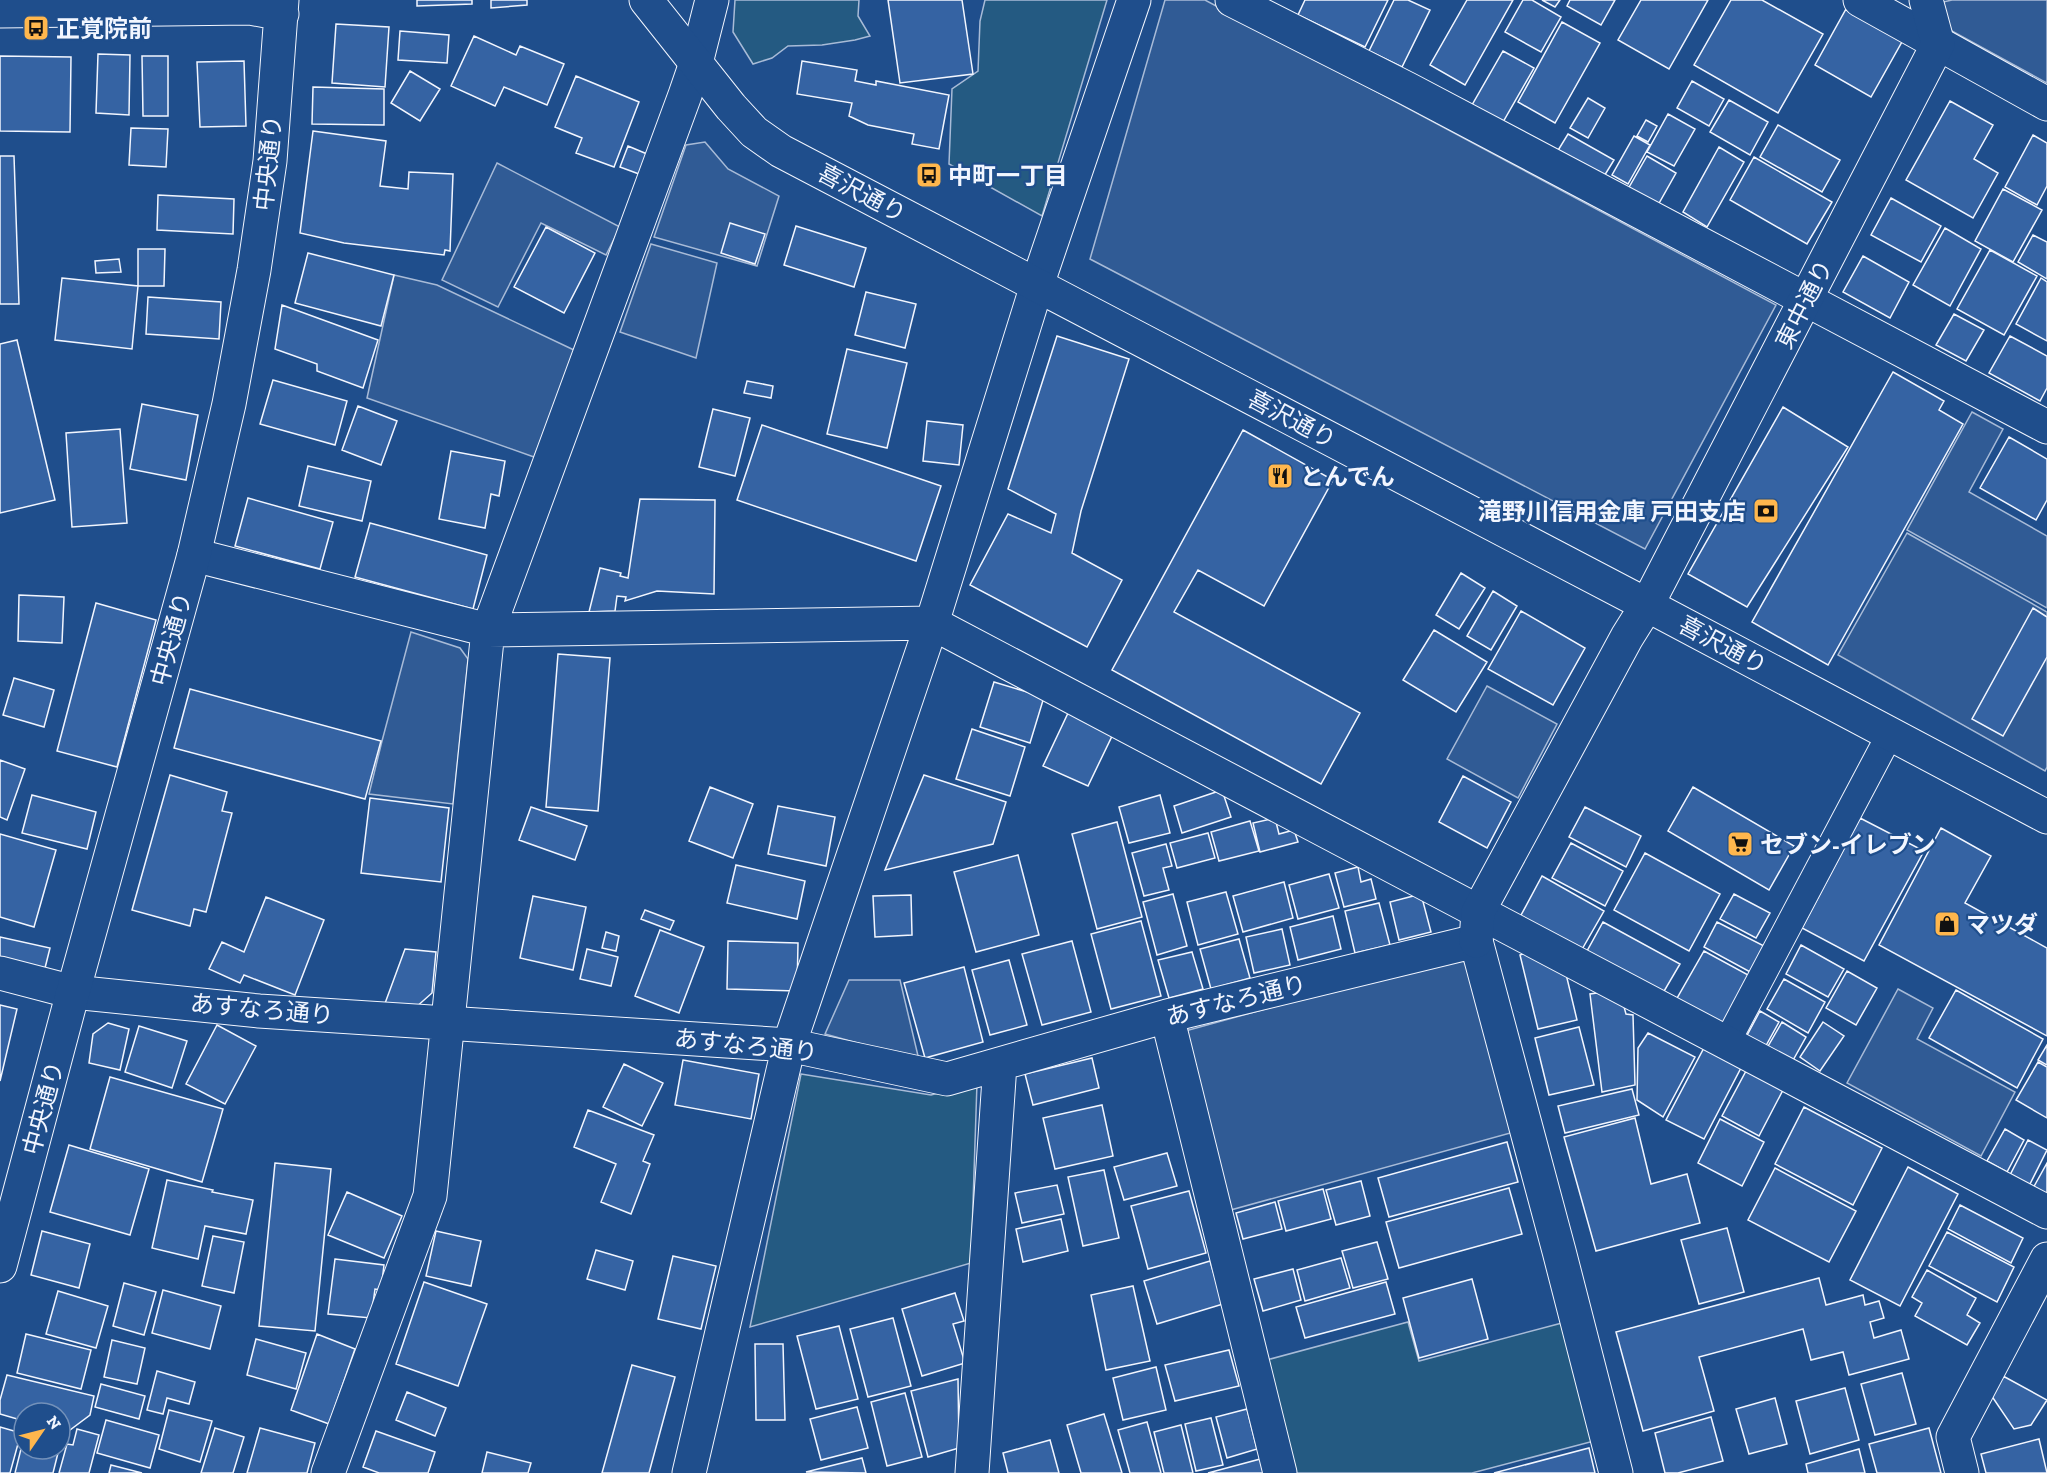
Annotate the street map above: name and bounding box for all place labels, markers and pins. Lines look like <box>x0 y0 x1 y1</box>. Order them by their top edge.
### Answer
bus stop icon: 正覚院前 <box>21 13 51 43</box>
place label: 正覚院前 <box>56 14 152 43</box>
bus stop icon: 中町一丁目 <box>914 160 944 190</box>
place label: 中町一丁目 <box>948 161 1068 190</box>
restaurant icon: とんでん <box>1265 461 1295 491</box>
place label: とんでん <box>1300 462 1395 491</box>
bank icon: 滝野川信用金庫 戸田支店 <box>1751 496 1781 526</box>
place label: 滝野川信用金庫 戸田支店 <box>1478 497 1746 526</box>
supermarket icon: セブン-イレブン <box>1725 829 1755 859</box>
place label: セブン-イレブン <box>1760 830 1936 859</box>
shop icon: マツダ <box>1932 909 1962 939</box>
place label: マツダ <box>1966 910 2038 939</box>

